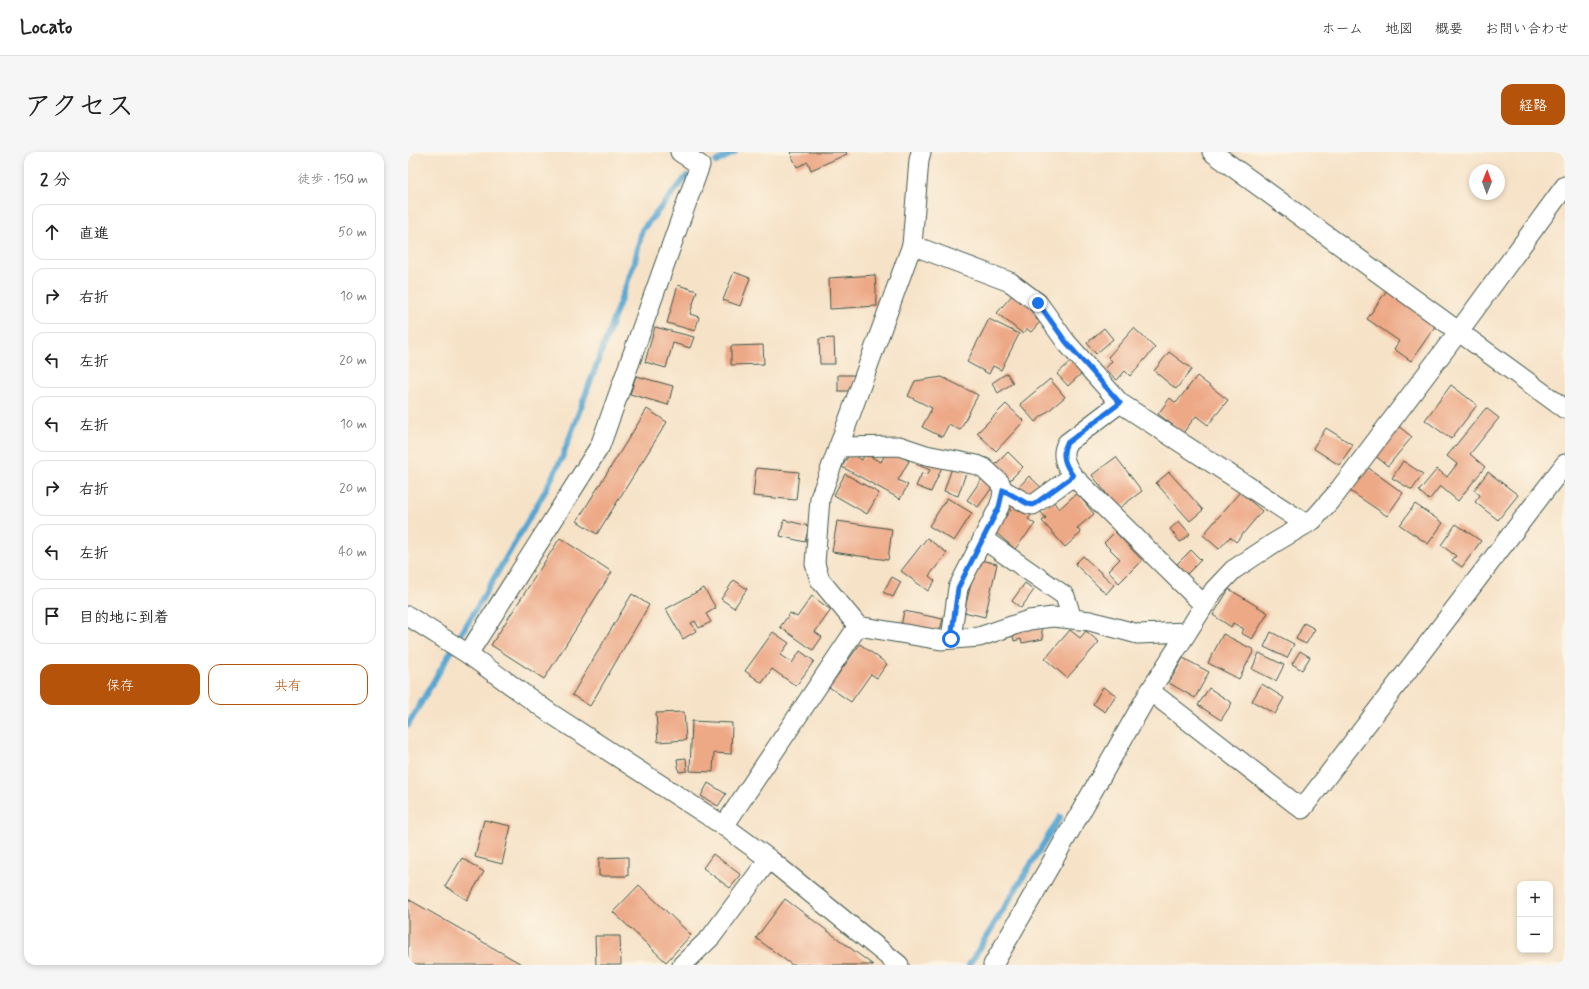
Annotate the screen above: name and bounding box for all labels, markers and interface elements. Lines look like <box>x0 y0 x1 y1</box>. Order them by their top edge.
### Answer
text: Locato <box>20 15 72 40</box>
text: ホーム <box>1322 20 1363 38</box>
text: 地図 <box>1385 20 1413 38</box>
text: 概要 <box>1435 20 1463 38</box>
text: お問い合わせ <box>1485 20 1569 38</box>
button: 経路 <box>1501 84 1565 125</box>
text: アクセス <box>24 89 134 126</box>
north arrow <box>1469 164 1505 200</box>
text: 2 分 <box>40 169 70 191</box>
text: 徒歩 · 150 m <box>298 171 368 188</box>
icon: ahead <box>41 221 63 243</box>
text: 直進 <box>79 224 109 244</box>
text: 50 m <box>338 224 367 241</box>
icon: right <box>41 285 63 307</box>
text: 右折 <box>79 288 109 308</box>
text: 10 m <box>340 288 367 305</box>
route end <box>1029 294 1047 312</box>
icon: left <box>41 349 63 371</box>
text: 左折 <box>79 352 109 372</box>
text: 20 m <box>339 352 367 369</box>
icon: left <box>41 413 63 435</box>
text: 左折 <box>79 416 109 436</box>
text: 10 m <box>340 416 367 433</box>
icon: right <box>41 477 63 499</box>
text: 右折 <box>79 480 109 500</box>
text: 20 m <box>339 480 367 497</box>
icon: left <box>41 541 63 563</box>
text: 左折 <box>79 544 109 564</box>
text: 40 m <box>338 544 367 561</box>
icon: arrive <box>41 605 63 627</box>
text: 目的地に到着 <box>79 608 169 628</box>
route start <box>942 630 960 648</box>
button: 保存 <box>40 664 200 705</box>
button: 共有 <box>208 664 368 705</box>
map controls <box>1517 881 1553 953</box>
button: + <box>1517 881 1553 917</box>
button: − <box>1517 917 1553 953</box>

